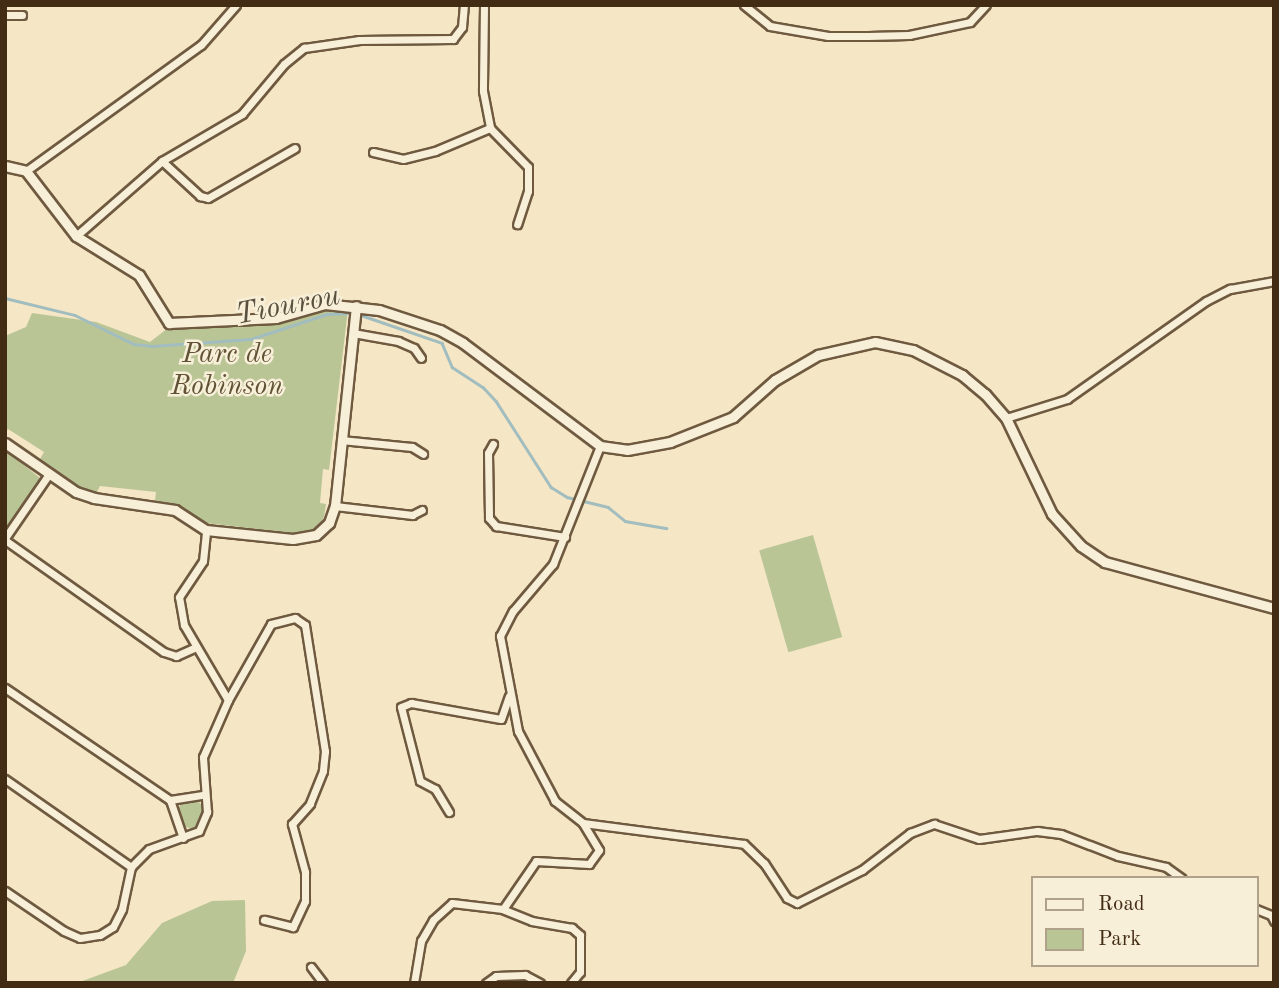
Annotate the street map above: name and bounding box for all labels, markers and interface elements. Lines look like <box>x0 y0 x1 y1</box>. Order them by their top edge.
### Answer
water label: Tiourou <box>233 278 343 334</box>
park label: Parc de Robinson <box>171 338 283 404</box>
legend <box>1030 876 1258 967</box>
text: Road <box>1098 894 1145 915</box>
text: Park <box>1098 929 1141 950</box>

